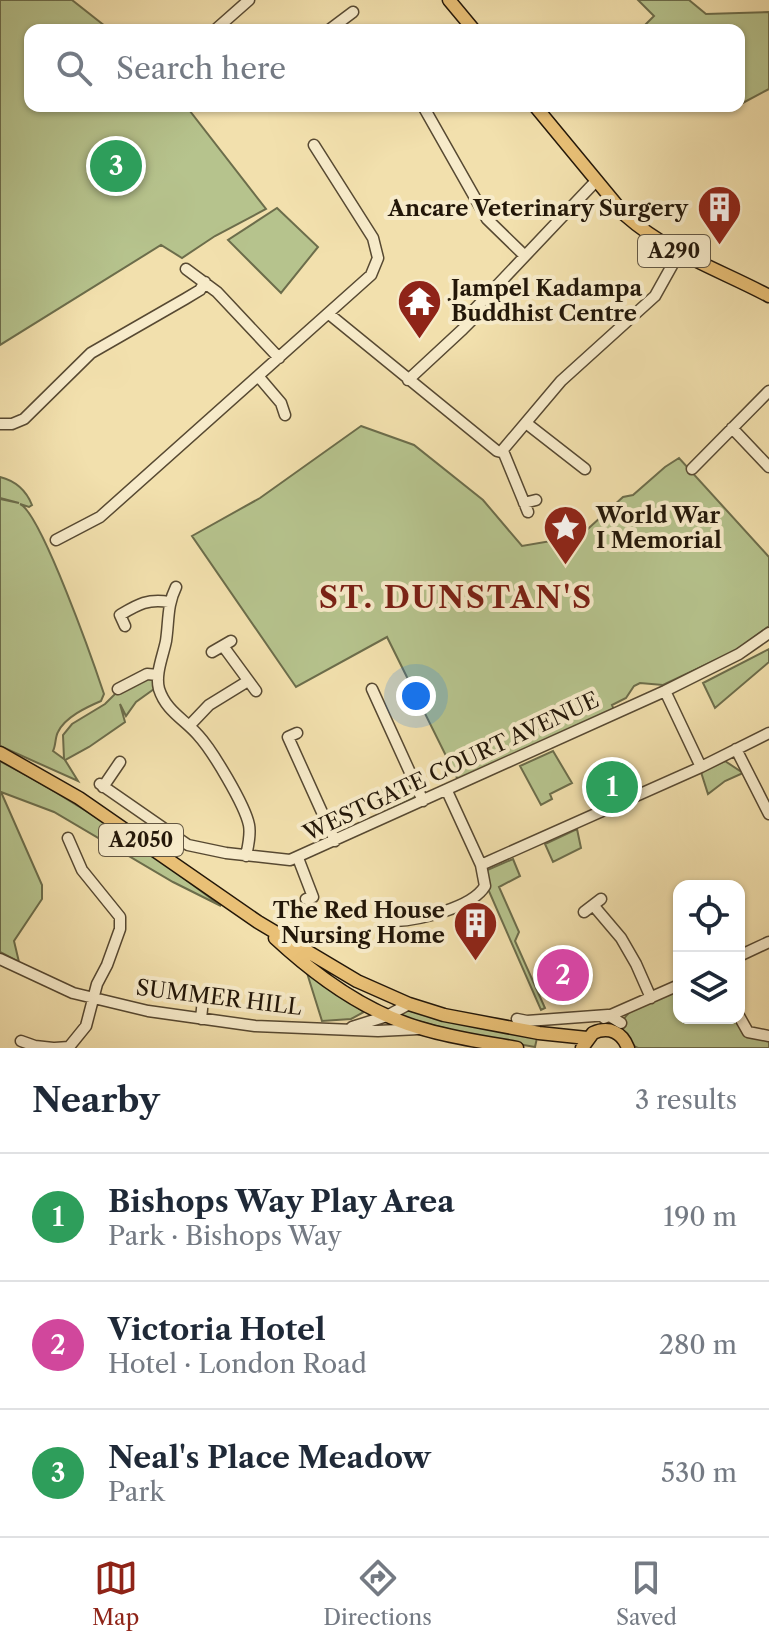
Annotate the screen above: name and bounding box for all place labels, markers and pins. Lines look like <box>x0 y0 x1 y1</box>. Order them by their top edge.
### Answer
pin: 3 <box>90 136 142 196</box>
building icon: Ancare Veterinary Surgery <box>695 184 743 247</box>
place label: Ancare Veterinary Surgery <box>387 195 688 222</box>
place label: Jampel Kadampa Buddhist Centre <box>447 275 643 327</box>
temple icon: Jampel Kadampa Buddhist Centre <box>396 277 444 340</box>
place label: World War I Memorial <box>595 502 722 554</box>
place icon: World War I Memorial <box>541 504 589 567</box>
pin: 1 <box>586 757 638 817</box>
place label: The Red House Nursing Home <box>273 897 445 949</box>
building icon: The Red House Nursing Home <box>452 899 500 962</box>
pin: 2 <box>537 945 589 1005</box>

